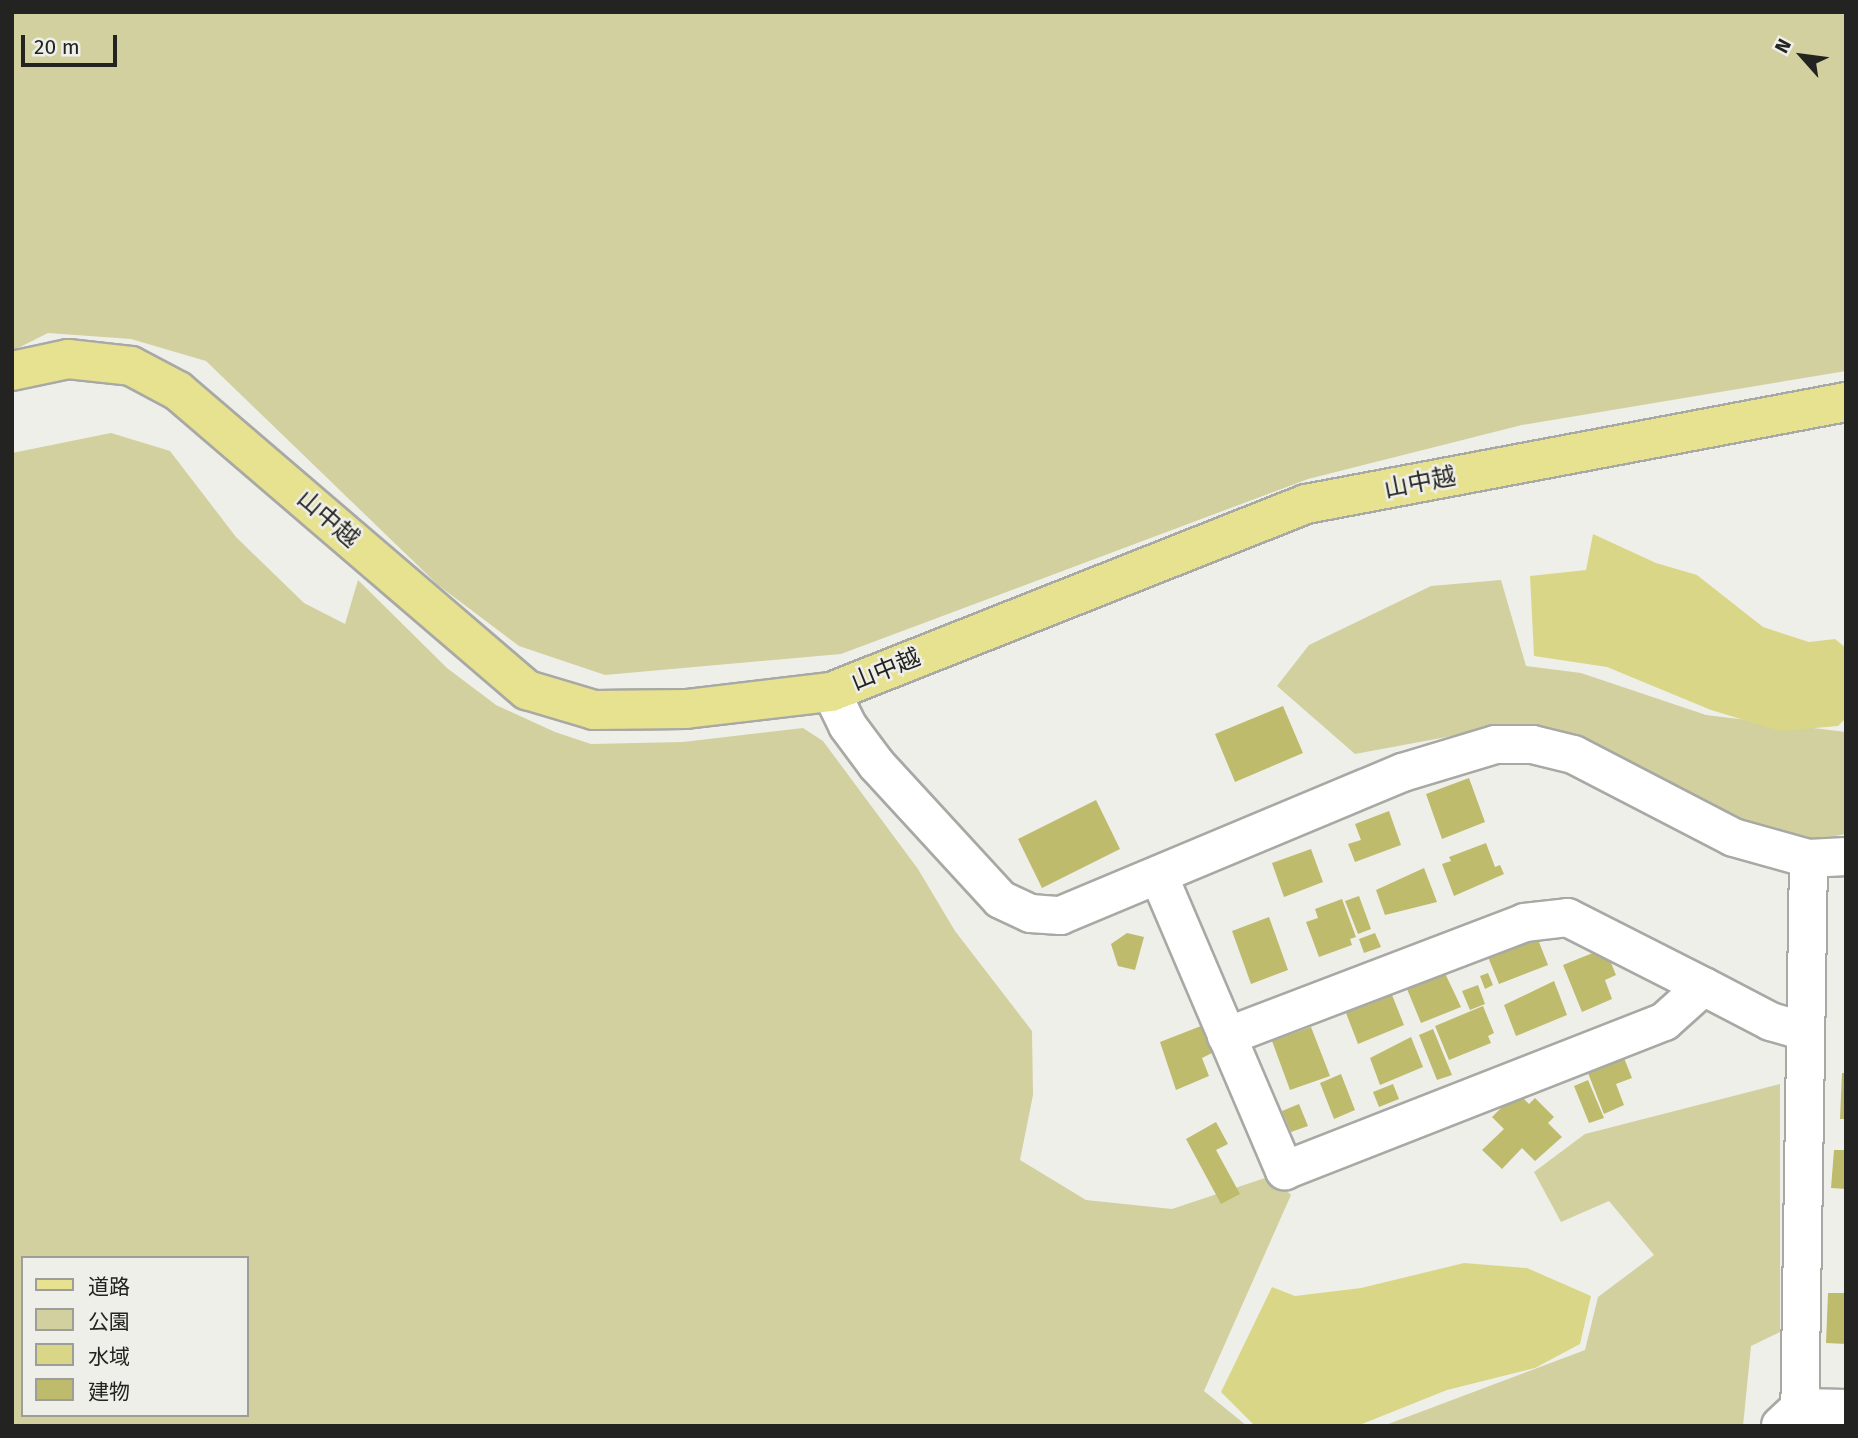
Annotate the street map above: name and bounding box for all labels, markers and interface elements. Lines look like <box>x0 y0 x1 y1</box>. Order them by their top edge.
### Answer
scale bar <box>24 21 121 65</box>
north arrow <box>1767 21 1837 91</box>
text: 20 m <box>34 34 80 60</box>
text: N <box>1770 35 1796 57</box>
street label: 山中越 <box>1382 462 1458 504</box>
street label: 山中越 <box>291 485 365 553</box>
street label: 山中越 <box>847 643 925 697</box>
legend <box>21 1256 248 1417</box>
text: 道路 <box>88 1274 130 1300</box>
text: 公園 <box>88 1309 130 1335</box>
text: 水域 <box>88 1344 130 1370</box>
text: 建物 <box>88 1379 130 1405</box>

